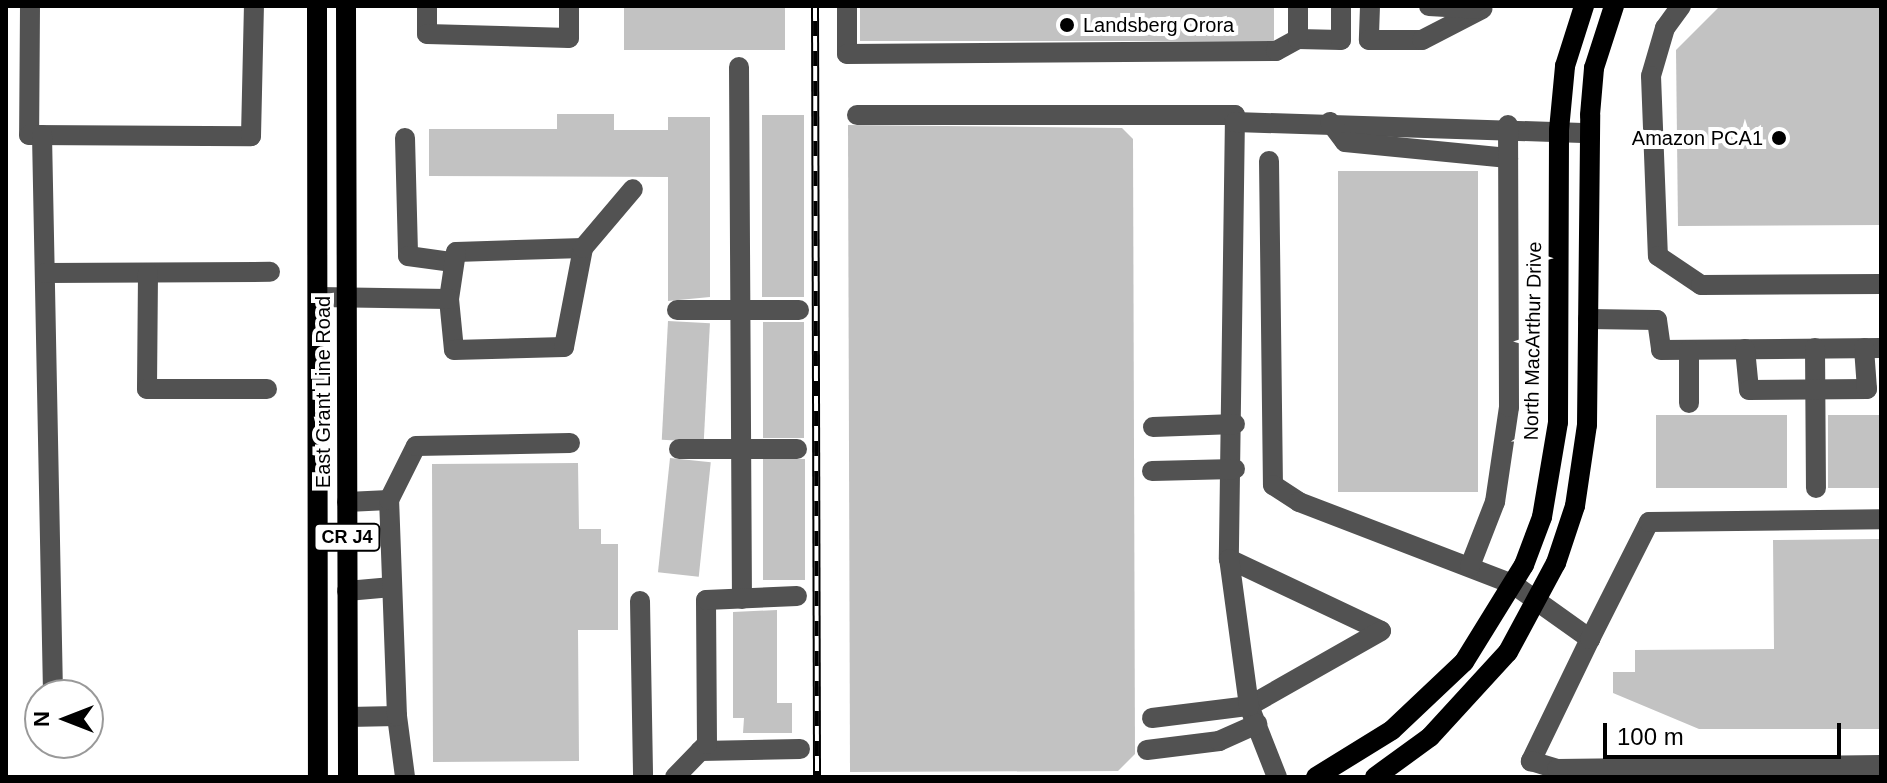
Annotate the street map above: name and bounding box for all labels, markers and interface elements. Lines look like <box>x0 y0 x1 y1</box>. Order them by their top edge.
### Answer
place label: Landsberg Orora <box>1083 13 1234 37</box>
marker: Landsberg Orora <box>1058 16 1076 34</box>
place label: Amazon PCA1 <box>1632 126 1763 150</box>
marker: Amazon PCA1 <box>1770 129 1788 147</box>
street label: North MacArthur Drive <box>1519 241 1547 441</box>
street label: East Grant Line Road <box>311 296 335 488</box>
road number: CR J4 <box>313 523 381 551</box>
north arrow <box>24 679 104 759</box>
scale bar <box>1607 707 1845 757</box>
text: N <box>29 711 54 727</box>
text: 100 m <box>1617 723 1684 750</box>

